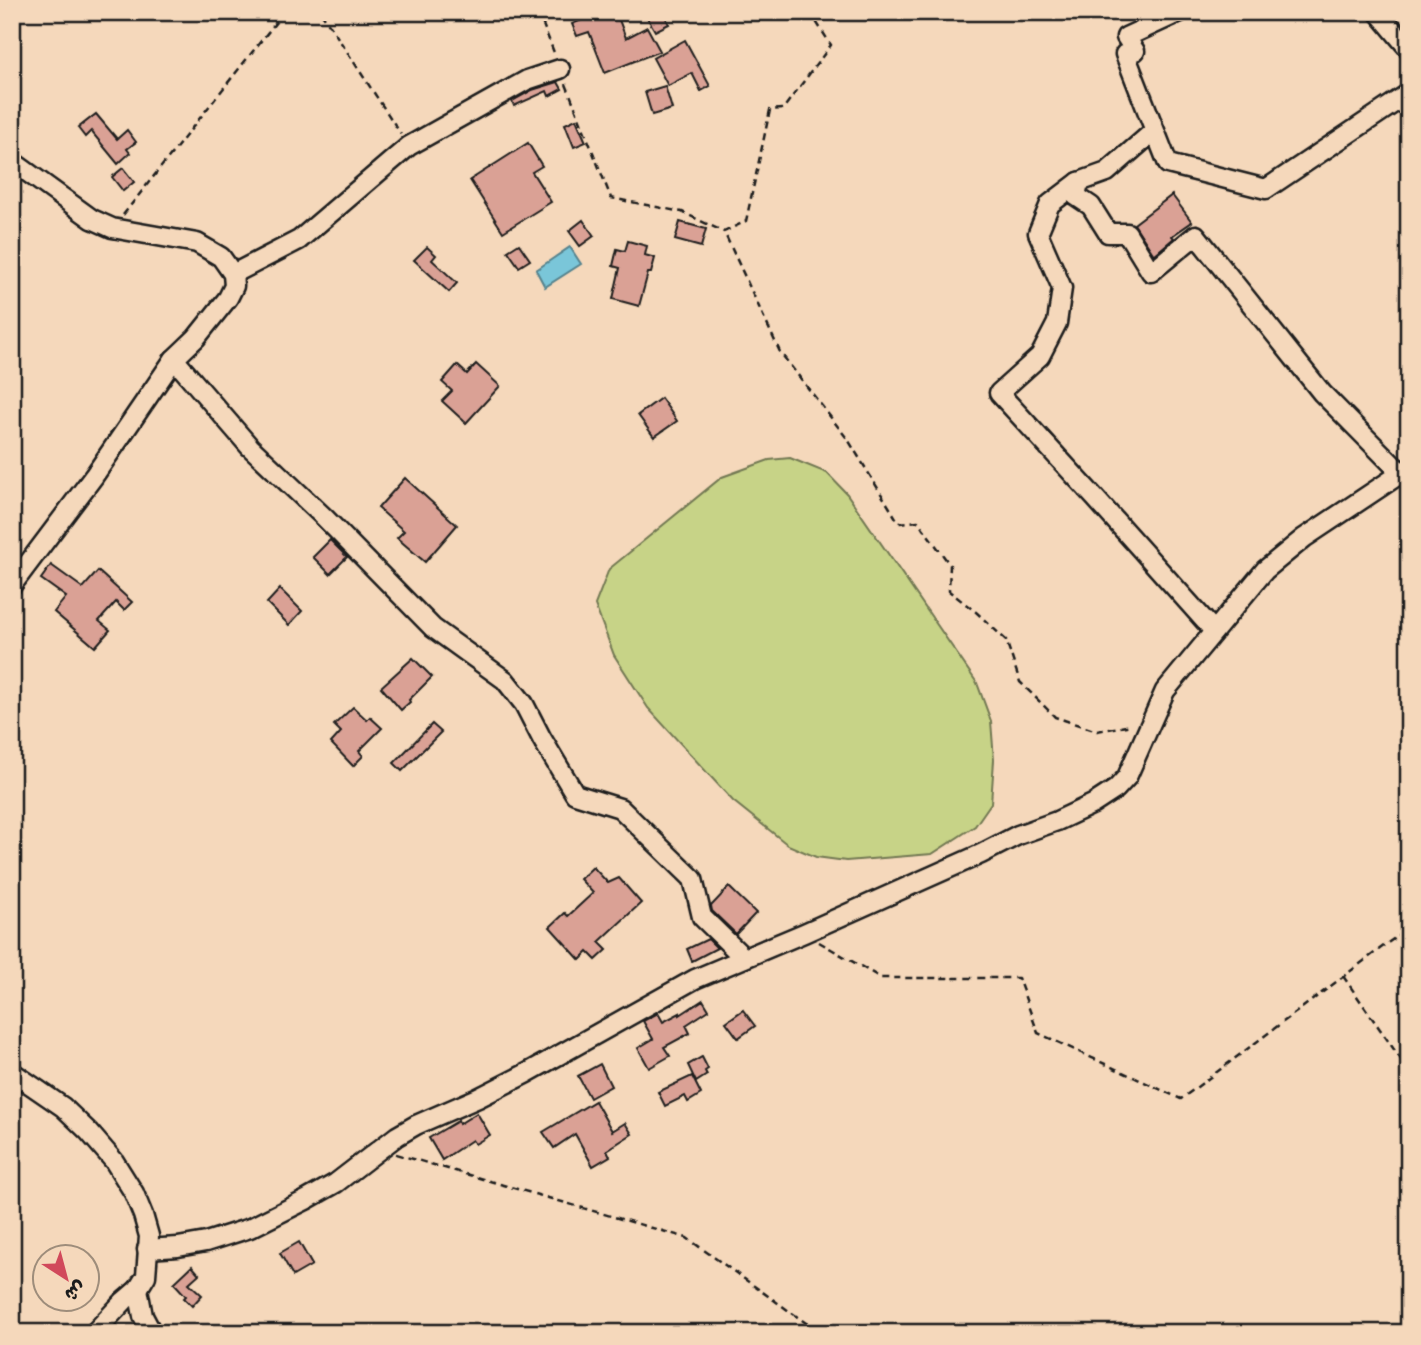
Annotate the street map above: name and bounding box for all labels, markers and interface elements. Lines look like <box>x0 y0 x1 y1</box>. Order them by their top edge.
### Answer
north arrow <box>32 1244 102 1314</box>
text: ش <box>60 1276 90 1306</box>

